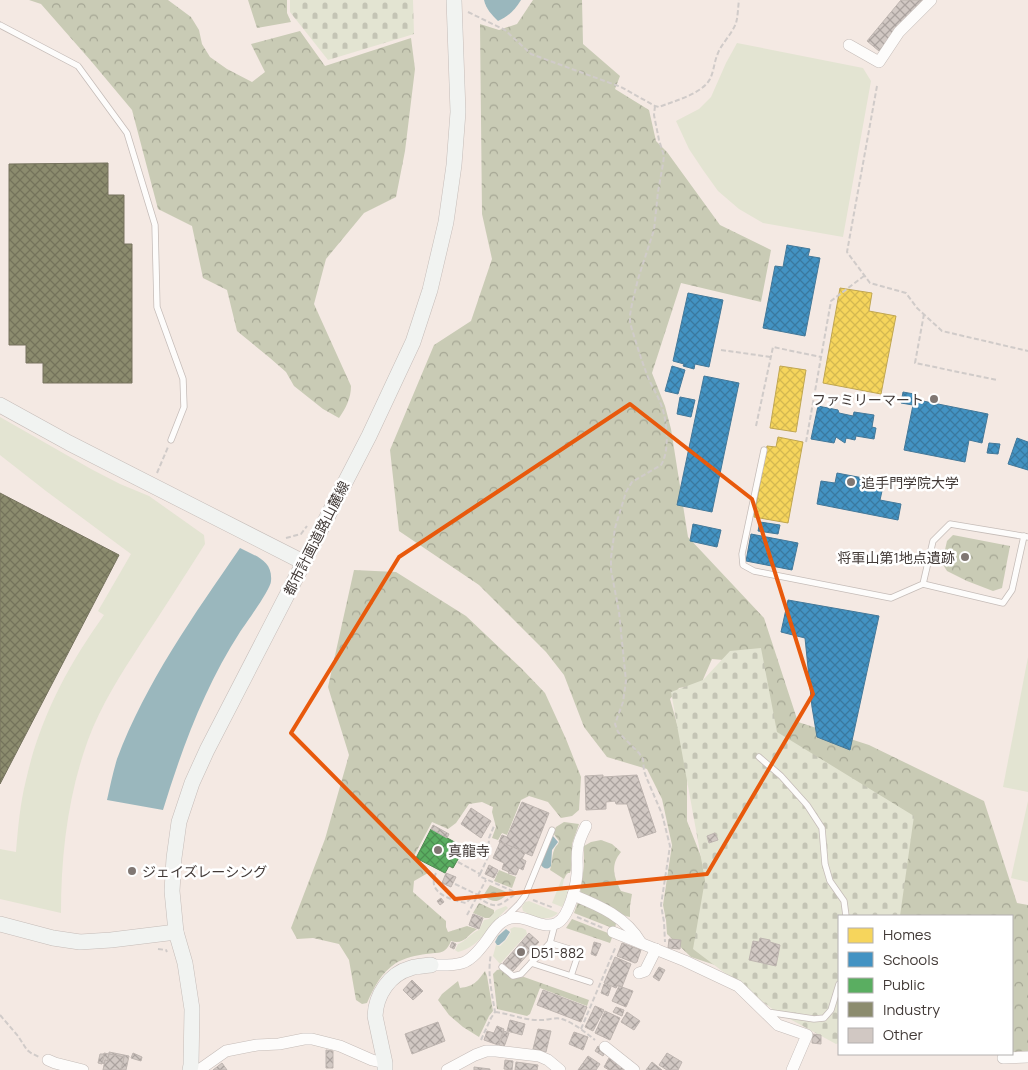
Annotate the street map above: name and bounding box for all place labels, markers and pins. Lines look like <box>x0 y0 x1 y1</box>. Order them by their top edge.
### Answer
place label: ファミリーマート <box>812 390 924 409</box>
marker: ファミリーマート <box>928 393 940 405</box>
place label: 追手門学院大学 <box>861 473 959 492</box>
marker: 追手門学院大学 <box>845 476 857 488</box>
place label: 将軍山第1地点遺跡 <box>838 548 955 567</box>
marker: 将軍山第1地点遺跡 <box>959 551 971 563</box>
place label: 真龍寺 <box>448 841 490 860</box>
marker: 真龍寺 <box>432 844 444 856</box>
place label: ジェイズレーシング <box>142 862 267 881</box>
marker: ジェイズレーシング <box>126 865 138 877</box>
place label: D51-882 <box>531 943 584 962</box>
marker: D51-882 <box>515 946 527 958</box>

